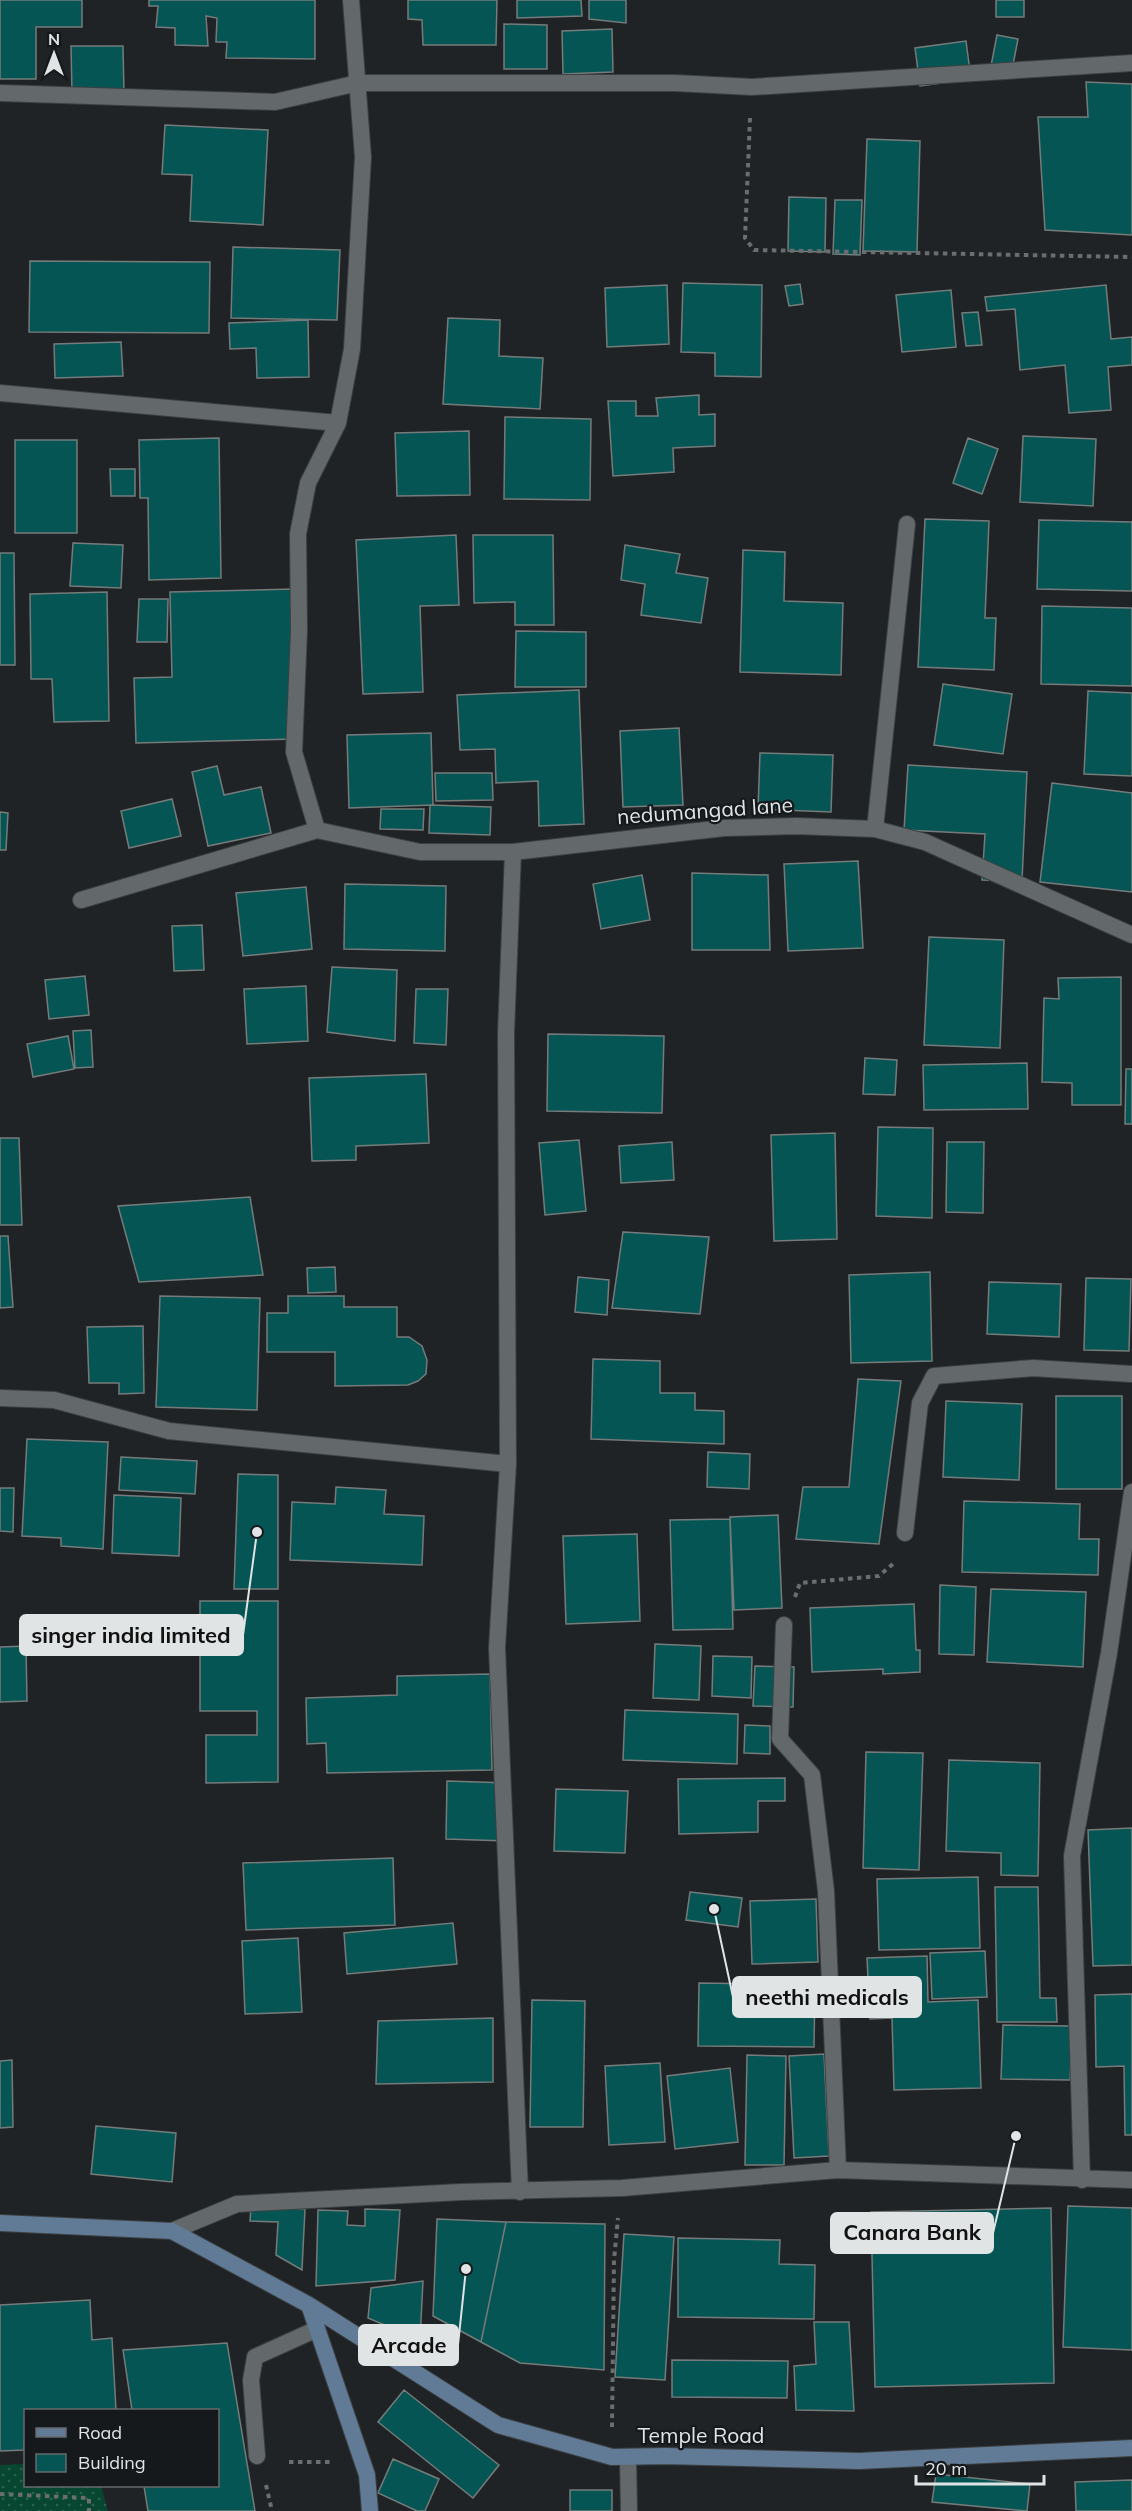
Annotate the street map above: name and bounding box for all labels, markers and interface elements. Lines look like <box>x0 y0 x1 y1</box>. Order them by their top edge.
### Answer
north arrow <box>24 24 84 84</box>
text: N <box>48 29 60 49</box>
street label: nedumangad lane <box>616 791 794 829</box>
callout: singer india limited <box>20 1615 243 1655</box>
text: singer india limited <box>31 1621 231 1649</box>
callout: neethi medicals <box>733 1977 921 2017</box>
text: neethi medicals <box>745 1983 909 2011</box>
callout: Canara Bank <box>831 2213 993 2253</box>
text: Canara Bank <box>843 2218 982 2246</box>
callout: Arcade <box>359 2325 458 2365</box>
text: Arcade <box>371 2331 447 2359</box>
legend <box>24 2409 219 2487</box>
text: Road <box>78 2421 122 2444</box>
street label: Temple Road <box>638 2422 764 2448</box>
scale bar <box>916 2448 1044 2486</box>
text: Building <box>78 2451 146 2474</box>
text: 20 m <box>925 2457 967 2480</box>

